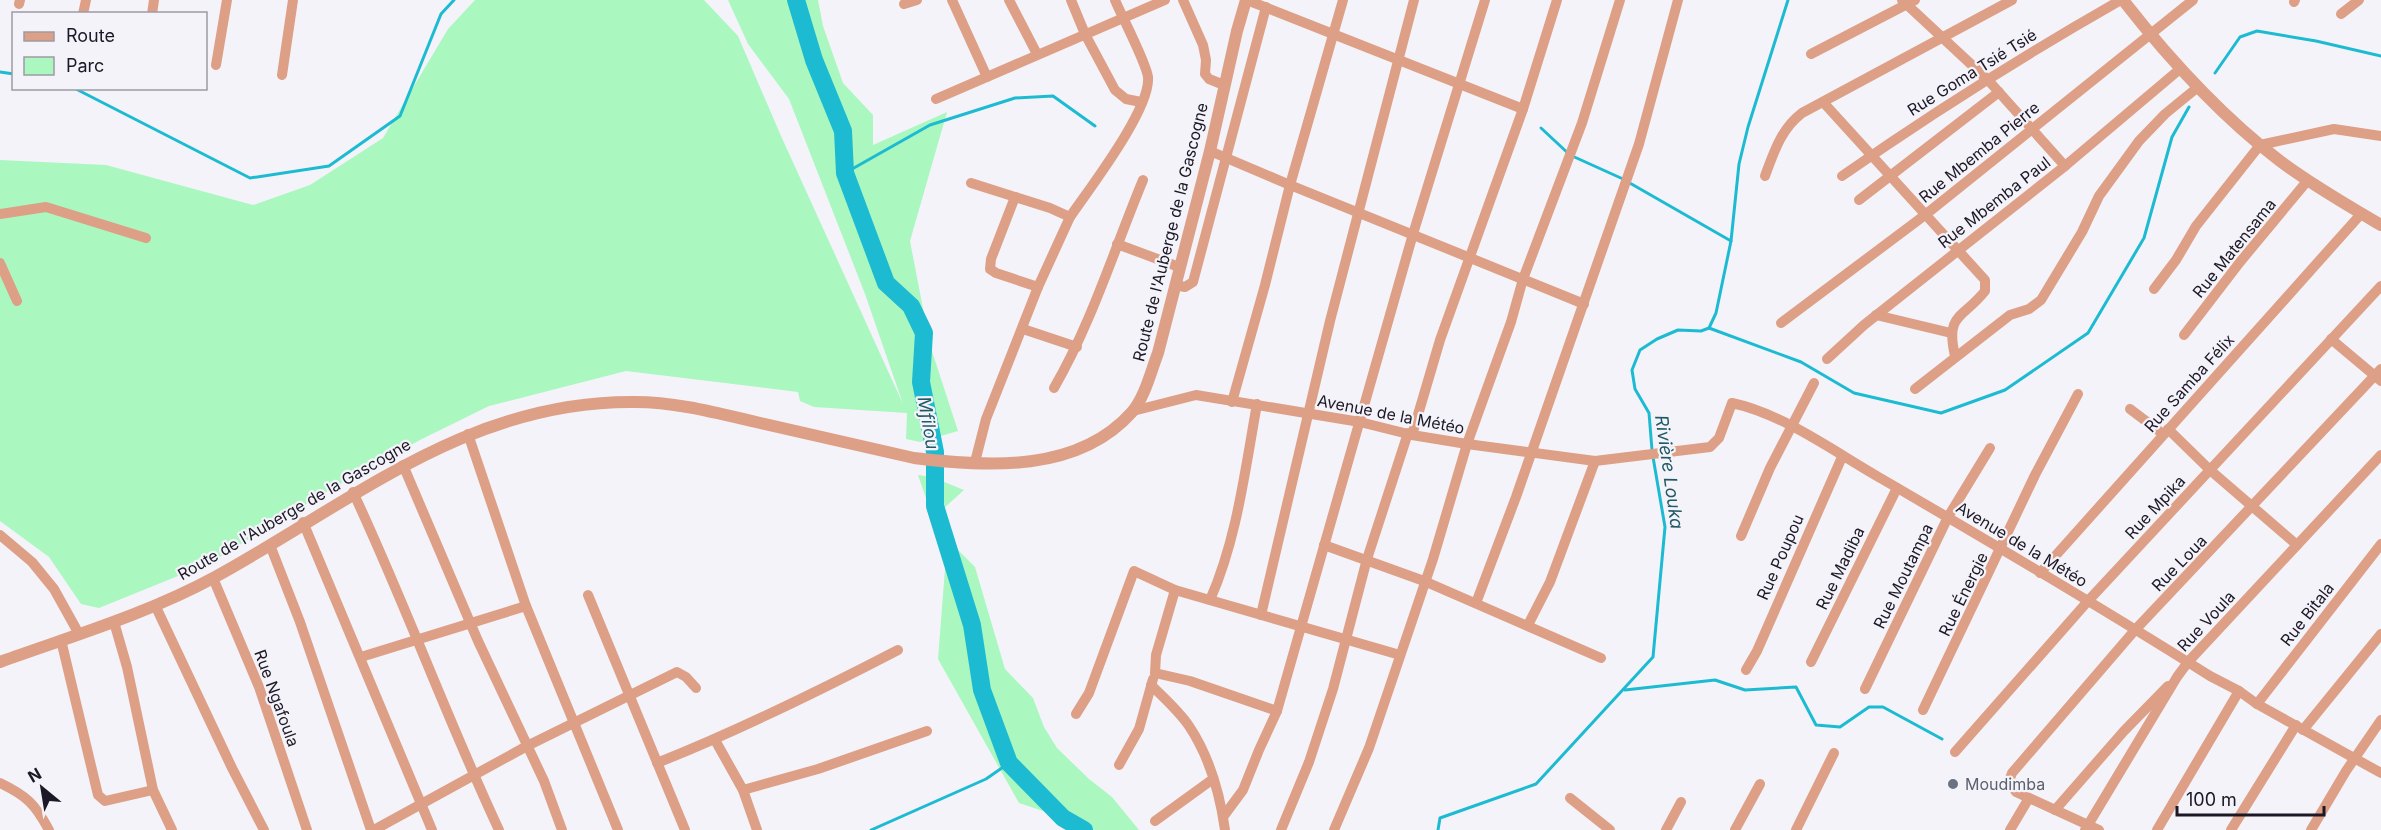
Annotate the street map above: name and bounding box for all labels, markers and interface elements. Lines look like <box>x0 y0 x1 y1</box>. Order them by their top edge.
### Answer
legend <box>12 12 207 90</box>
street label: Rue Goma Tsié Tsié <box>1904 24 2040 120</box>
text: Route <box>66 25 115 46</box>
text: Parc <box>66 55 104 76</box>
street label: Rue Mbemba Pierre <box>1915 97 2043 207</box>
street label: Route de l'Auberge de la Gascogne <box>1128 101 1212 363</box>
street label: Rue Mbemba Paul <box>1934 152 2054 252</box>
street label: Rue Matensama <box>2188 195 2280 301</box>
street label: Rue Samba Félix <box>2140 330 2238 436</box>
street label: Avenue de la Météo <box>1316 390 1466 438</box>
water label: Mfilou <box>914 395 944 451</box>
water label: Rivière Louka <box>1651 414 1688 530</box>
street label: Route de l'Auberge de la Gascogne <box>174 434 414 584</box>
street label: Rue Mpika <box>2121 471 2189 543</box>
street label: Avenue de la Météo <box>1953 497 2091 591</box>
street label: Rue Poupou <box>1752 511 1808 603</box>
street label: Rue Moutampa <box>1869 520 1937 632</box>
street label: Rue Madiba <box>1811 523 1869 613</box>
street label: Rue Loua <box>2147 531 2211 595</box>
street label: Rue Énergie <box>1934 549 1992 639</box>
street label: Rue Bitala <box>2276 578 2338 650</box>
street label: Rue Voula <box>2173 586 2239 656</box>
street label: Rue Ngafoula <box>250 647 304 749</box>
north arrow <box>12 758 72 818</box>
text: N <box>24 763 45 787</box>
place label: Moudimba <box>1965 774 2045 794</box>
marker: Moudimba <box>1946 777 1960 791</box>
scale bar <box>2177 779 2324 817</box>
text: 100 m <box>2186 789 2237 810</box>

